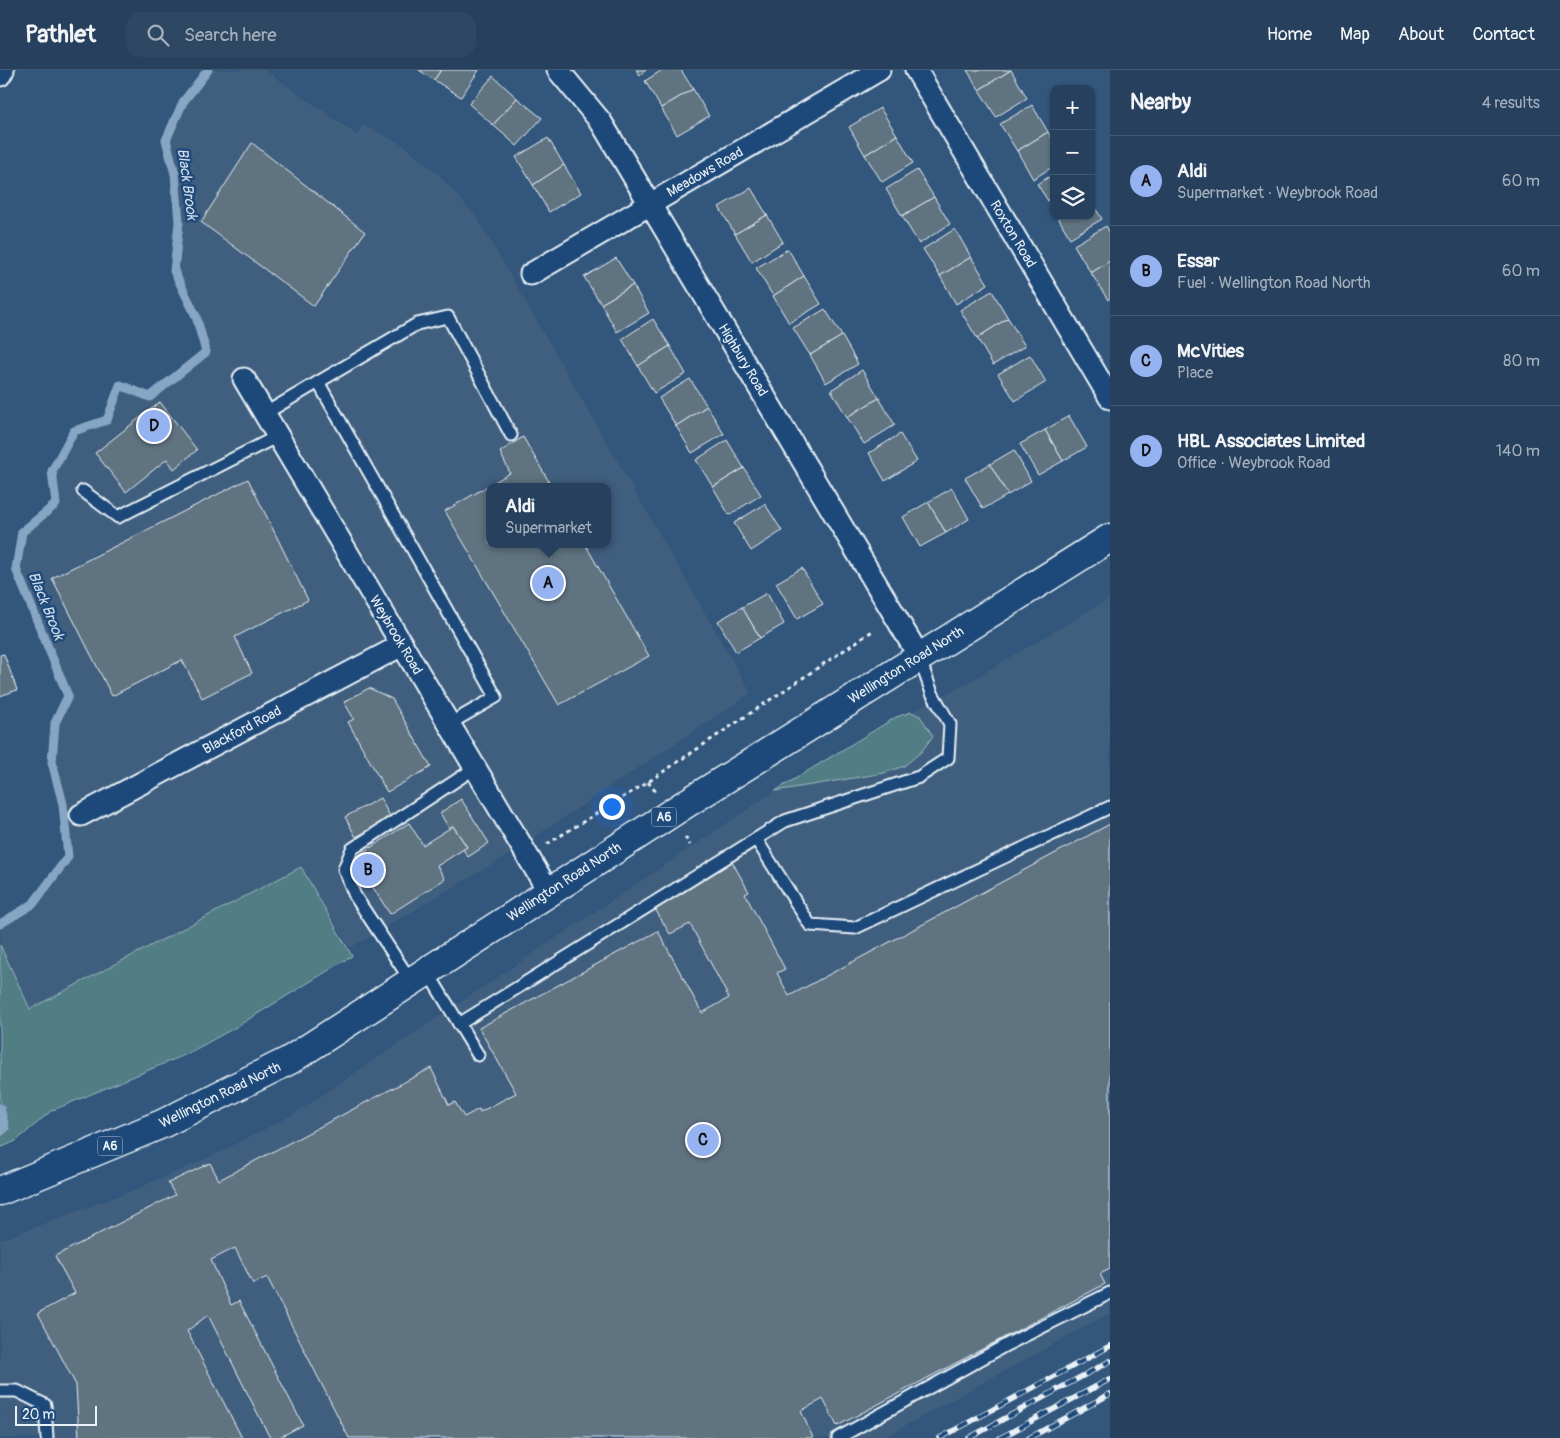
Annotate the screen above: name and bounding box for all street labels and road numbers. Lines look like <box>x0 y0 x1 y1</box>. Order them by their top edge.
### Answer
street label: Meadows Road <box>664 143 746 201</box>
street label: Roxton Road <box>986 197 1040 271</box>
street label: Highbury Road <box>715 320 771 400</box>
street label: Weybrook Road <box>366 592 426 678</box>
street label: Wellington Road North <box>845 623 967 707</box>
street label: Blackford Road <box>200 702 284 758</box>
road number: A6 <box>652 808 676 826</box>
street label: Wellington Road North <box>504 839 624 925</box>
street label: Wellington Road North <box>156 1058 284 1132</box>
road number: A6 <box>98 1136 122 1156</box>

